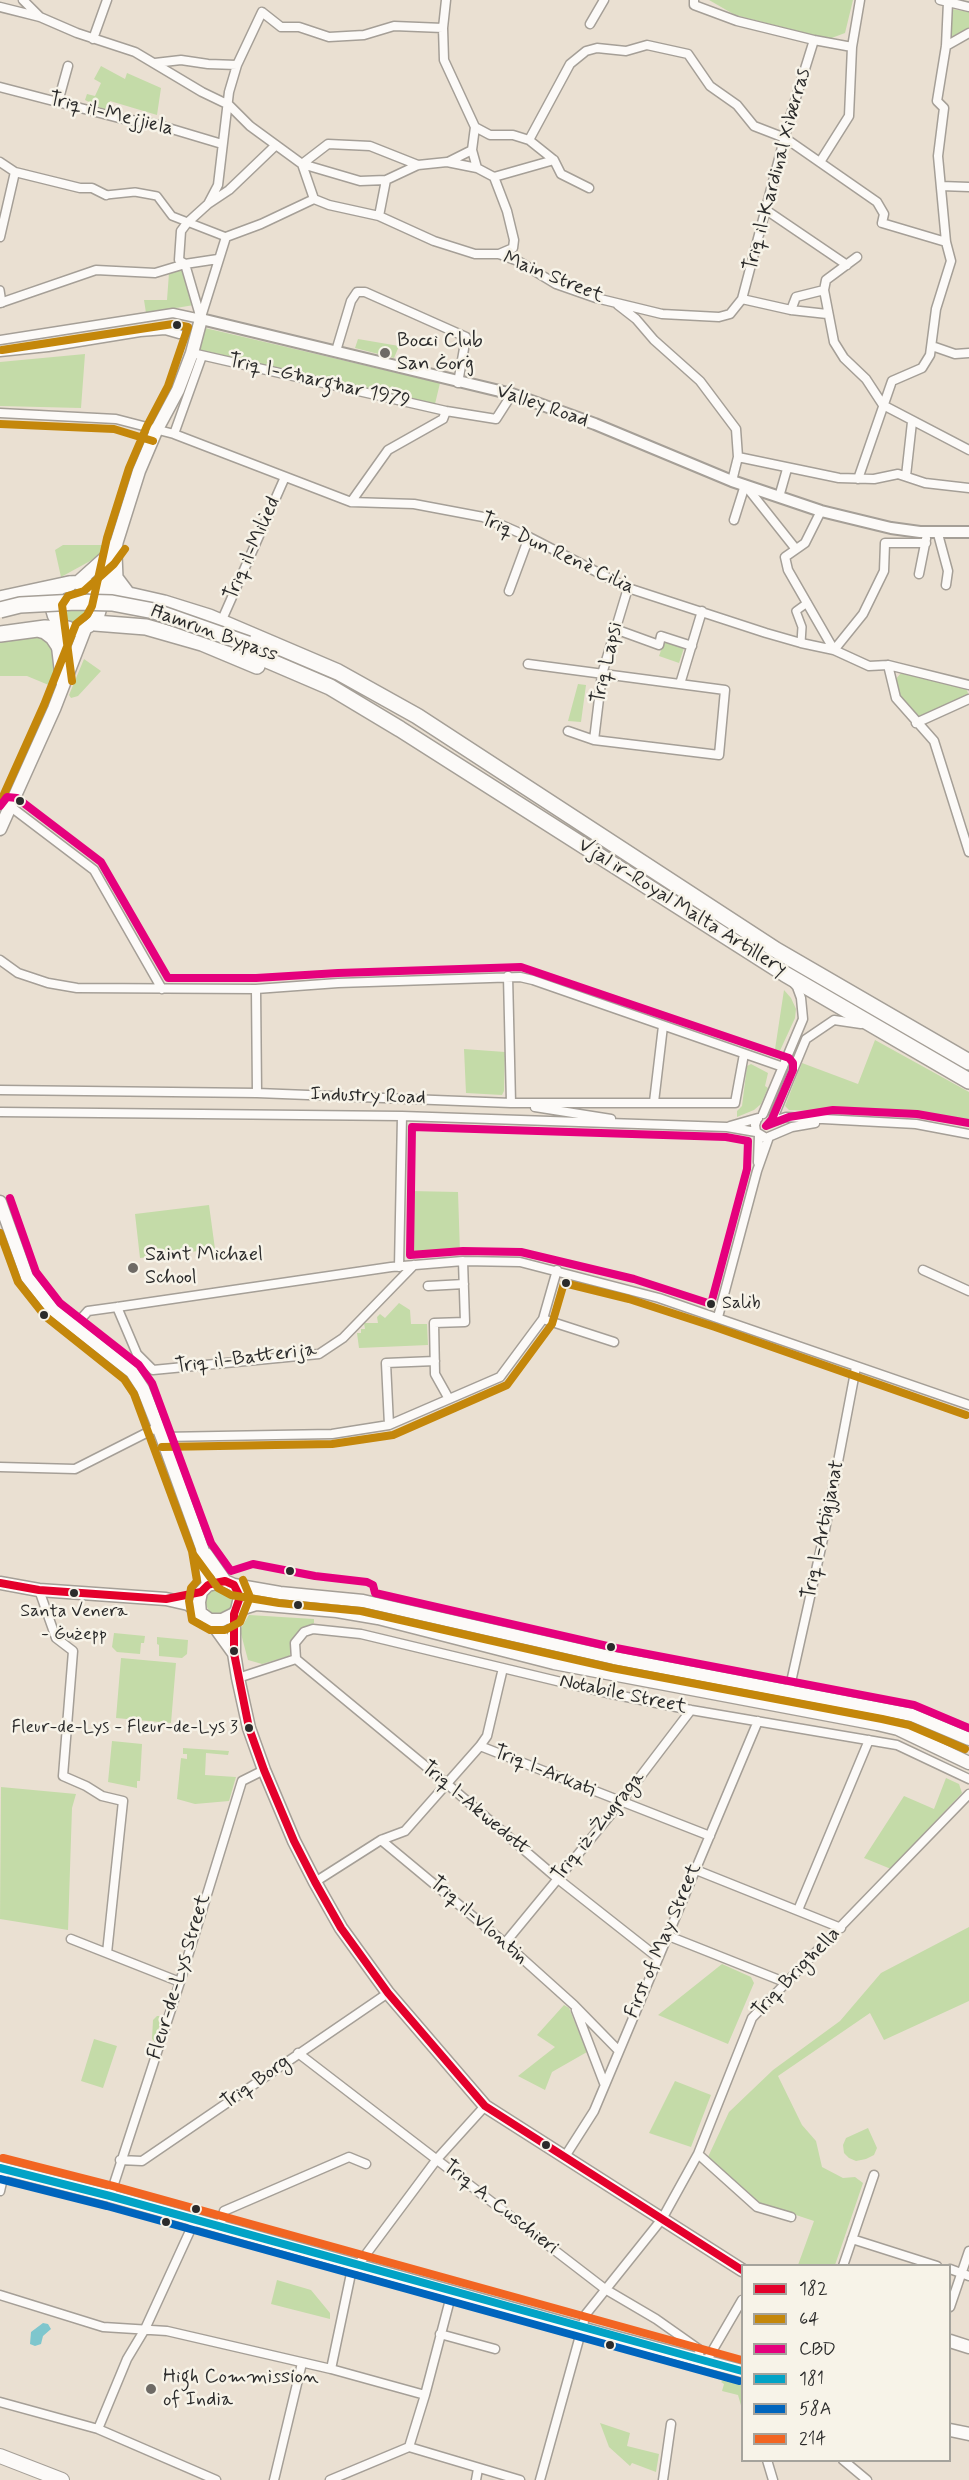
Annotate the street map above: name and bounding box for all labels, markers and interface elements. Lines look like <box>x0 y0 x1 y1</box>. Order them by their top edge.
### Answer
street label: Triq il-Kardinal Xiberras <box>739 66 817 274</box>
street label: Triq il-Mejjiela <box>46 88 176 142</box>
street label: Main Street <box>499 247 607 309</box>
unlabelled marker <box>171 319 183 331</box>
place label: Bocci Club San Ġorġ <box>397 330 483 377</box>
marker: Bocci Club San Ġorġ <box>378 346 392 360</box>
street label: Triq l-Għargħar 1979 <box>226 349 412 415</box>
street label: Valley Road <box>493 380 591 434</box>
street label: Triq il-Milied <box>220 494 286 604</box>
street label: Triq Dun Renè Cilia <box>476 508 638 600</box>
street label: Ħamrun Bypass <box>147 600 281 668</box>
street label: Triq Lapsi <box>587 620 629 706</box>
unlabelled marker <box>14 795 26 807</box>
street label: Vjal ir-Royal Malta Artillery <box>573 834 791 982</box>
street label: Industry Road <box>310 1083 426 1111</box>
place label: Saint Michael School <box>145 1244 263 1291</box>
marker: Saint Michael School <box>126 1261 140 1275</box>
unlabelled marker <box>560 1277 572 1289</box>
place label: Salib <box>722 1293 761 1315</box>
marker: Salib <box>705 1298 717 1310</box>
unlabelled marker <box>38 1309 50 1321</box>
street label: Triq il-Batterija <box>174 1338 318 1380</box>
street label: Triq l-Artiġjanat <box>798 1458 850 1602</box>
unlabelled marker <box>284 1565 296 1577</box>
marker: Santa Venera - Ġużepp <box>68 1587 80 1599</box>
unlabelled marker <box>292 1599 304 1611</box>
place label: Santa Venera - Ġużepp <box>20 1601 128 1644</box>
unlabelled marker <box>605 1641 617 1653</box>
unlabelled marker <box>228 1645 240 1657</box>
street label: Notabile Street <box>557 1670 689 1720</box>
place label: Fleur-de-Lys - Fleur-de-Lys 3 <box>11 1717 238 1739</box>
marker: Fleur-de-Lys - Fleur-de-Lys 3 <box>243 1722 255 1734</box>
street label: Triq l-Arkati <box>490 1741 598 1803</box>
street label: Triq l-Akwedott <box>415 1756 535 1862</box>
street label: Triq iż-Żugraga <box>547 1767 651 1887</box>
street label: First of May Street <box>621 1860 707 2022</box>
street label: Triq il-Vlontin <box>424 1872 532 1970</box>
street label: Fleur-de-Lys Street <box>143 1892 217 2062</box>
street label: Triq Brigħella <box>748 1923 846 2023</box>
street label: Triq Borg <box>217 2051 295 2115</box>
unlabelled marker <box>540 2139 552 2151</box>
street label: Triq A. Cuschieri <box>437 2155 563 2261</box>
unlabelled marker <box>190 2203 202 2215</box>
unlabelled marker <box>160 2216 172 2228</box>
legend <box>741 2264 951 2462</box>
text: 182 <box>799 2277 828 2301</box>
text: 64 <box>799 2307 819 2331</box>
text: CBD <box>799 2337 836 2361</box>
unlabelled marker <box>604 2339 616 2351</box>
place label: High Commission of India <box>163 2366 319 2413</box>
text: 181 <box>799 2367 824 2391</box>
marker: High Commission of India <box>144 2382 158 2396</box>
text: 58A <box>799 2397 831 2421</box>
text: 214 <box>799 2427 826 2451</box>

